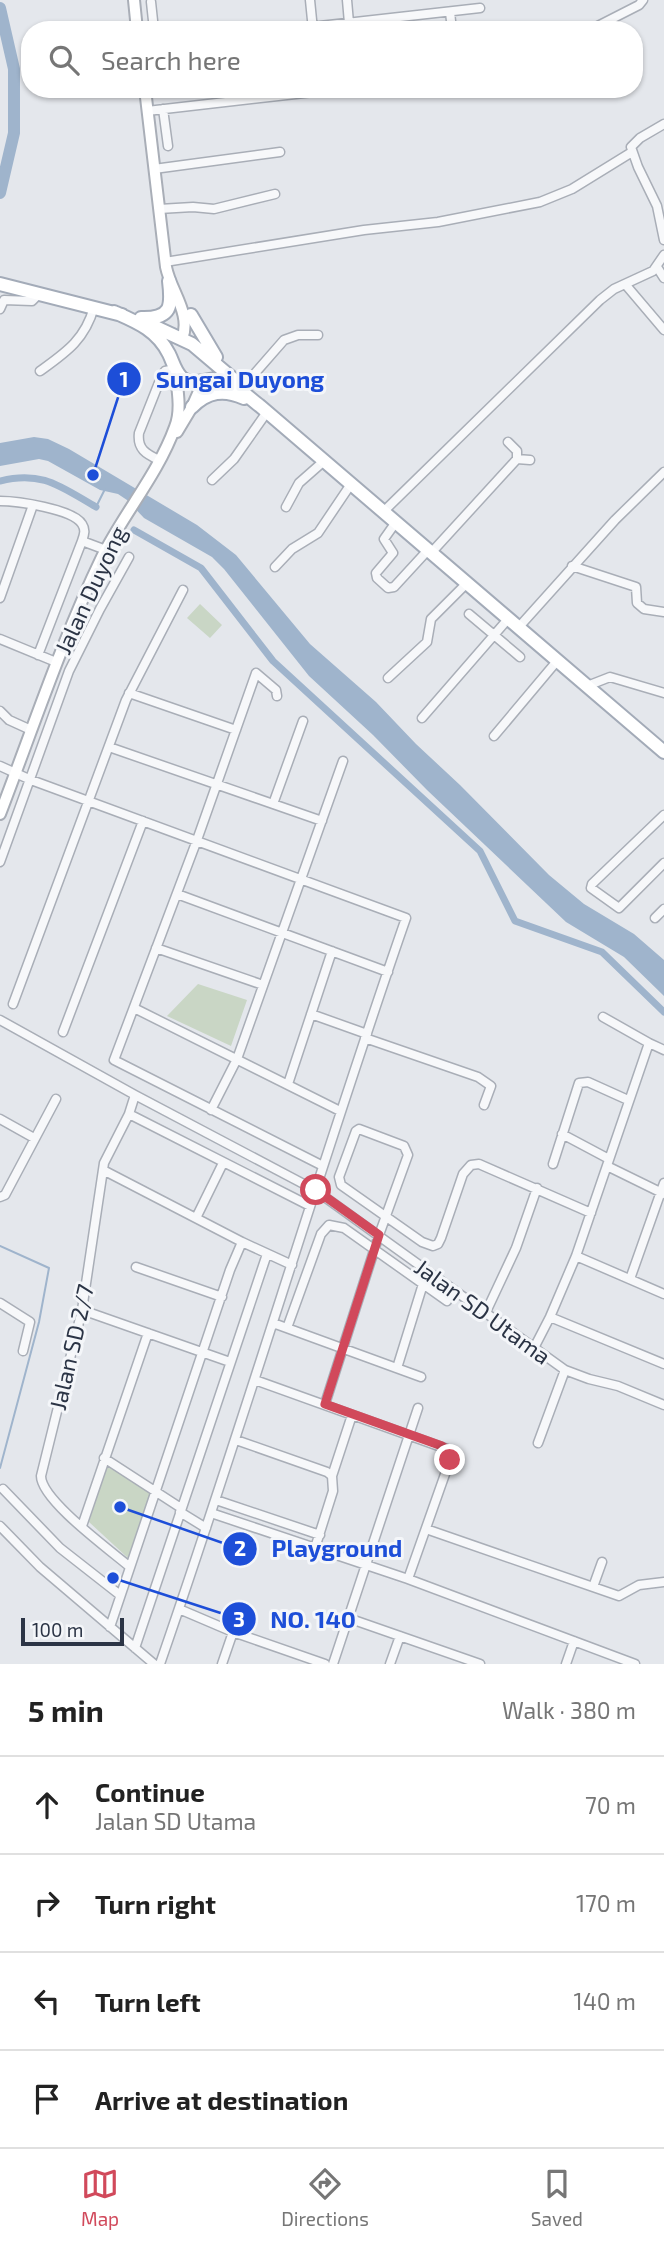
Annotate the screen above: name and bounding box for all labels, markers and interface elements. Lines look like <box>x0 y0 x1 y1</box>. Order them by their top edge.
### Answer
search box <box>21 21 643 98</box>
icon: search <box>45 41 83 79</box>
text: Search here <box>101 44 241 75</box>
callout: Sungai Duyong <box>107 357 338 402</box>
text: Sungai Duyong <box>156 364 324 393</box>
text: 1 <box>119 366 129 391</box>
street label: Jalan Duyong <box>48 521 132 658</box>
route start <box>300 1174 331 1205</box>
street label: Jalan SD Utama <box>410 1252 556 1370</box>
street label: Jalan SD 2/7 <box>43 1281 99 1413</box>
route end <box>434 1444 465 1475</box>
callout: Playground <box>223 1526 417 1571</box>
text: Playground <box>272 1533 402 1562</box>
text: 2 <box>234 1535 246 1560</box>
callout: NO. 140 <box>221 1597 370 1642</box>
text: NO. 140 <box>270 1604 356 1633</box>
text: 3 <box>233 1606 245 1631</box>
scale bar <box>21 1615 124 1647</box>
text: 100 m <box>32 1618 83 1641</box>
text: 5 min <box>28 1692 104 1728</box>
text: Walk · 380 m <box>502 1696 636 1724</box>
text: Continue <box>95 1776 205 1807</box>
icon: ahead <box>28 1786 66 1824</box>
text: 70 m <box>585 1791 636 1819</box>
text: Jalan SD Utama <box>95 1807 256 1835</box>
icon: right <box>28 1884 66 1922</box>
text: Turn right <box>95 1888 216 1919</box>
text: 170 m <box>576 1889 636 1917</box>
icon: left <box>28 1982 66 2020</box>
text: Turn left <box>95 1986 201 2017</box>
text: 140 m <box>574 1987 636 2015</box>
icon: arrive <box>28 2080 66 2118</box>
text: Arrive at destination <box>95 2084 348 2115</box>
tab: Map <box>81 2165 119 2230</box>
tab: Directions <box>281 2165 369 2230</box>
tab: Saved <box>531 2165 583 2230</box>

